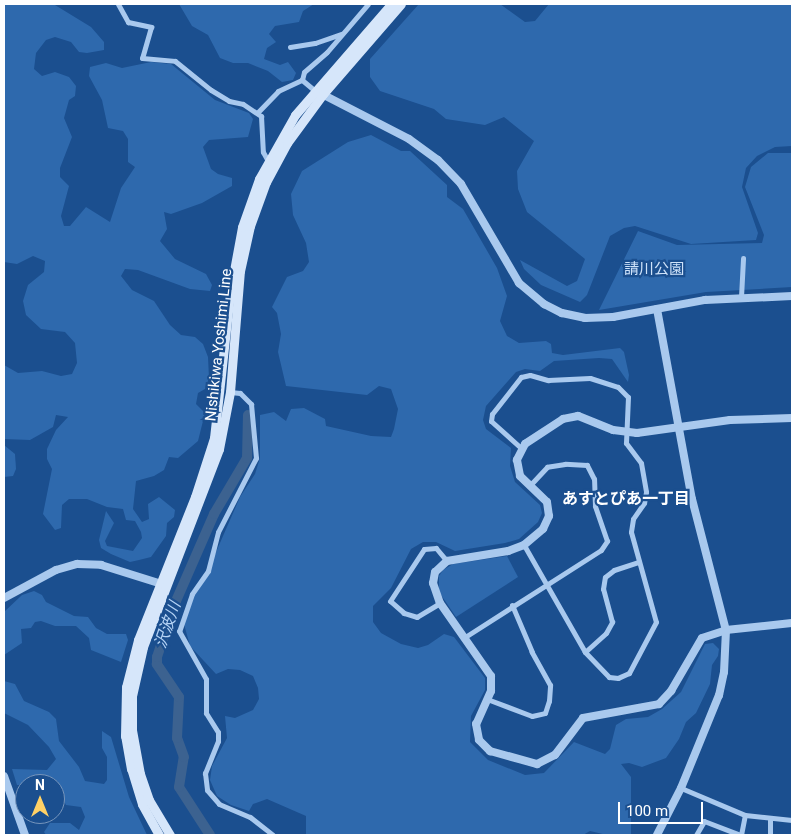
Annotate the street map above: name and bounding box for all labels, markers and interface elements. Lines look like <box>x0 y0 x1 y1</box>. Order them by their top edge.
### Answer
park label: 請川公園 <box>624 261 684 279</box>
street label: Nishikiwa Yoshimi Line <box>202 268 236 422</box>
district label: あすとぴあ一丁目 <box>562 489 690 509</box>
water label: 沢波川 <box>151 599 185 651</box>
north arrow <box>15 774 65 824</box>
text: N <box>35 777 45 793</box>
scale bar <box>621 792 706 824</box>
text: 100 m <box>626 802 668 820</box>

